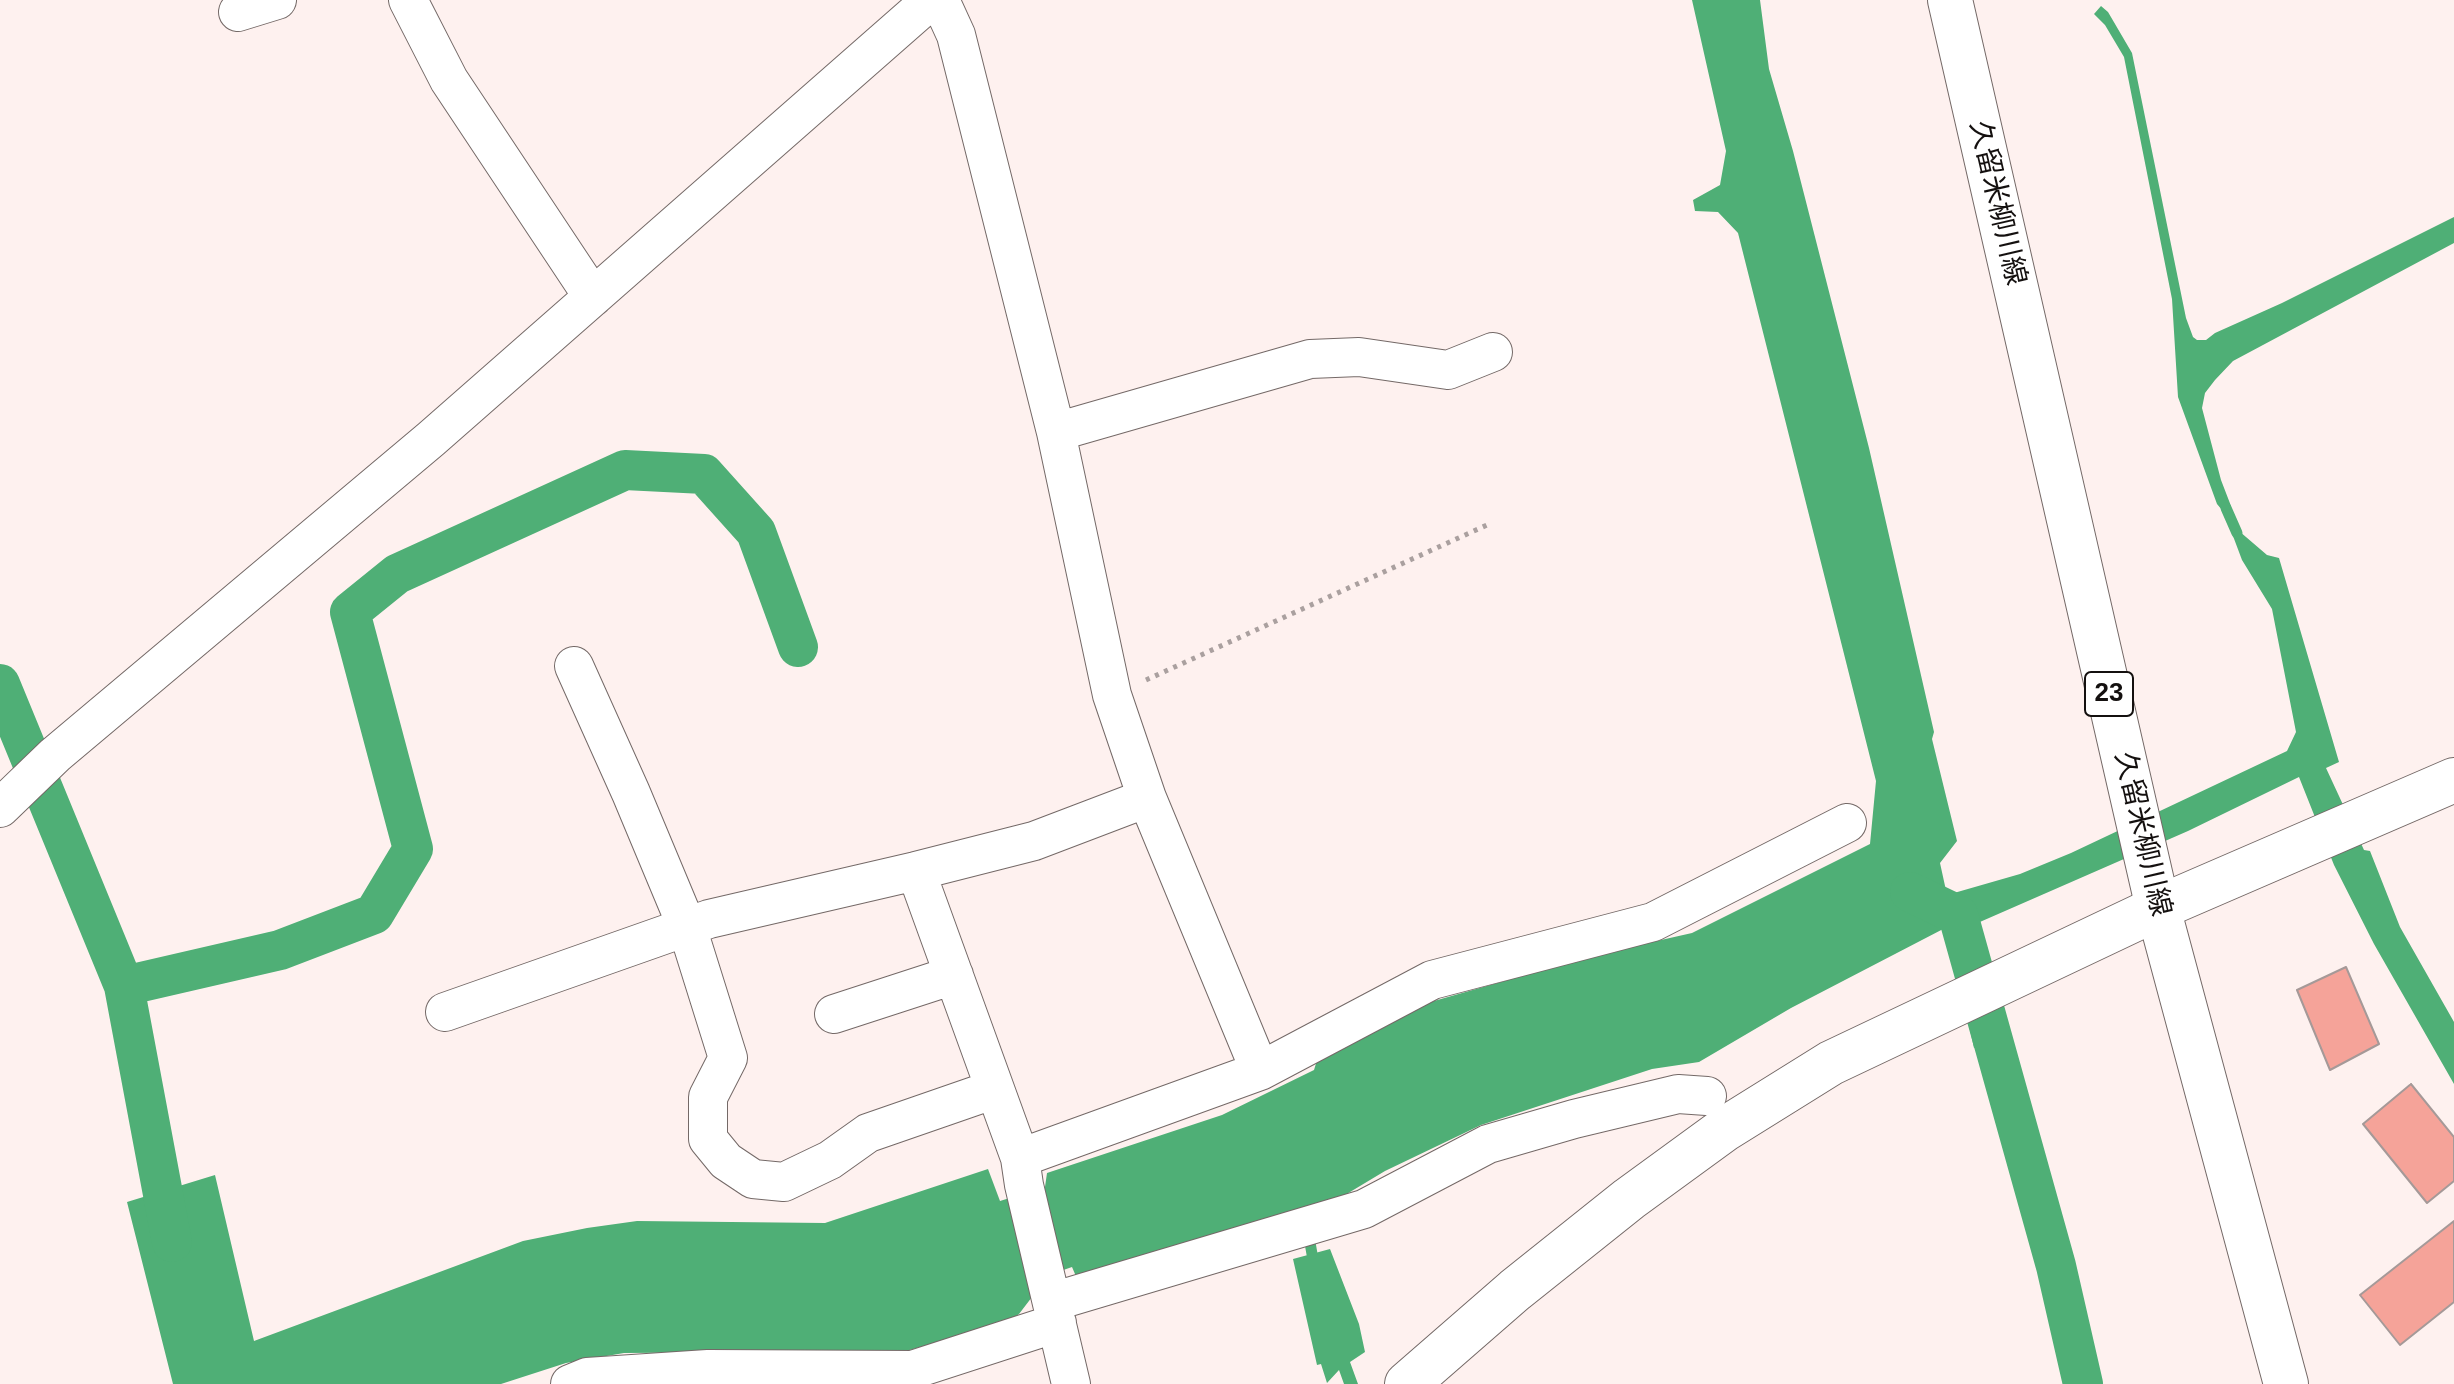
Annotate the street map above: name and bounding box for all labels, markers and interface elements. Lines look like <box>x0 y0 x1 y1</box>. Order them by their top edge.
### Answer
street label: 久留米柳川線 <box>1962 117 2032 289</box>
road number: 23 <box>2085 672 2133 716</box>
street label: 久留米柳川線 <box>2107 748 2177 920</box>

